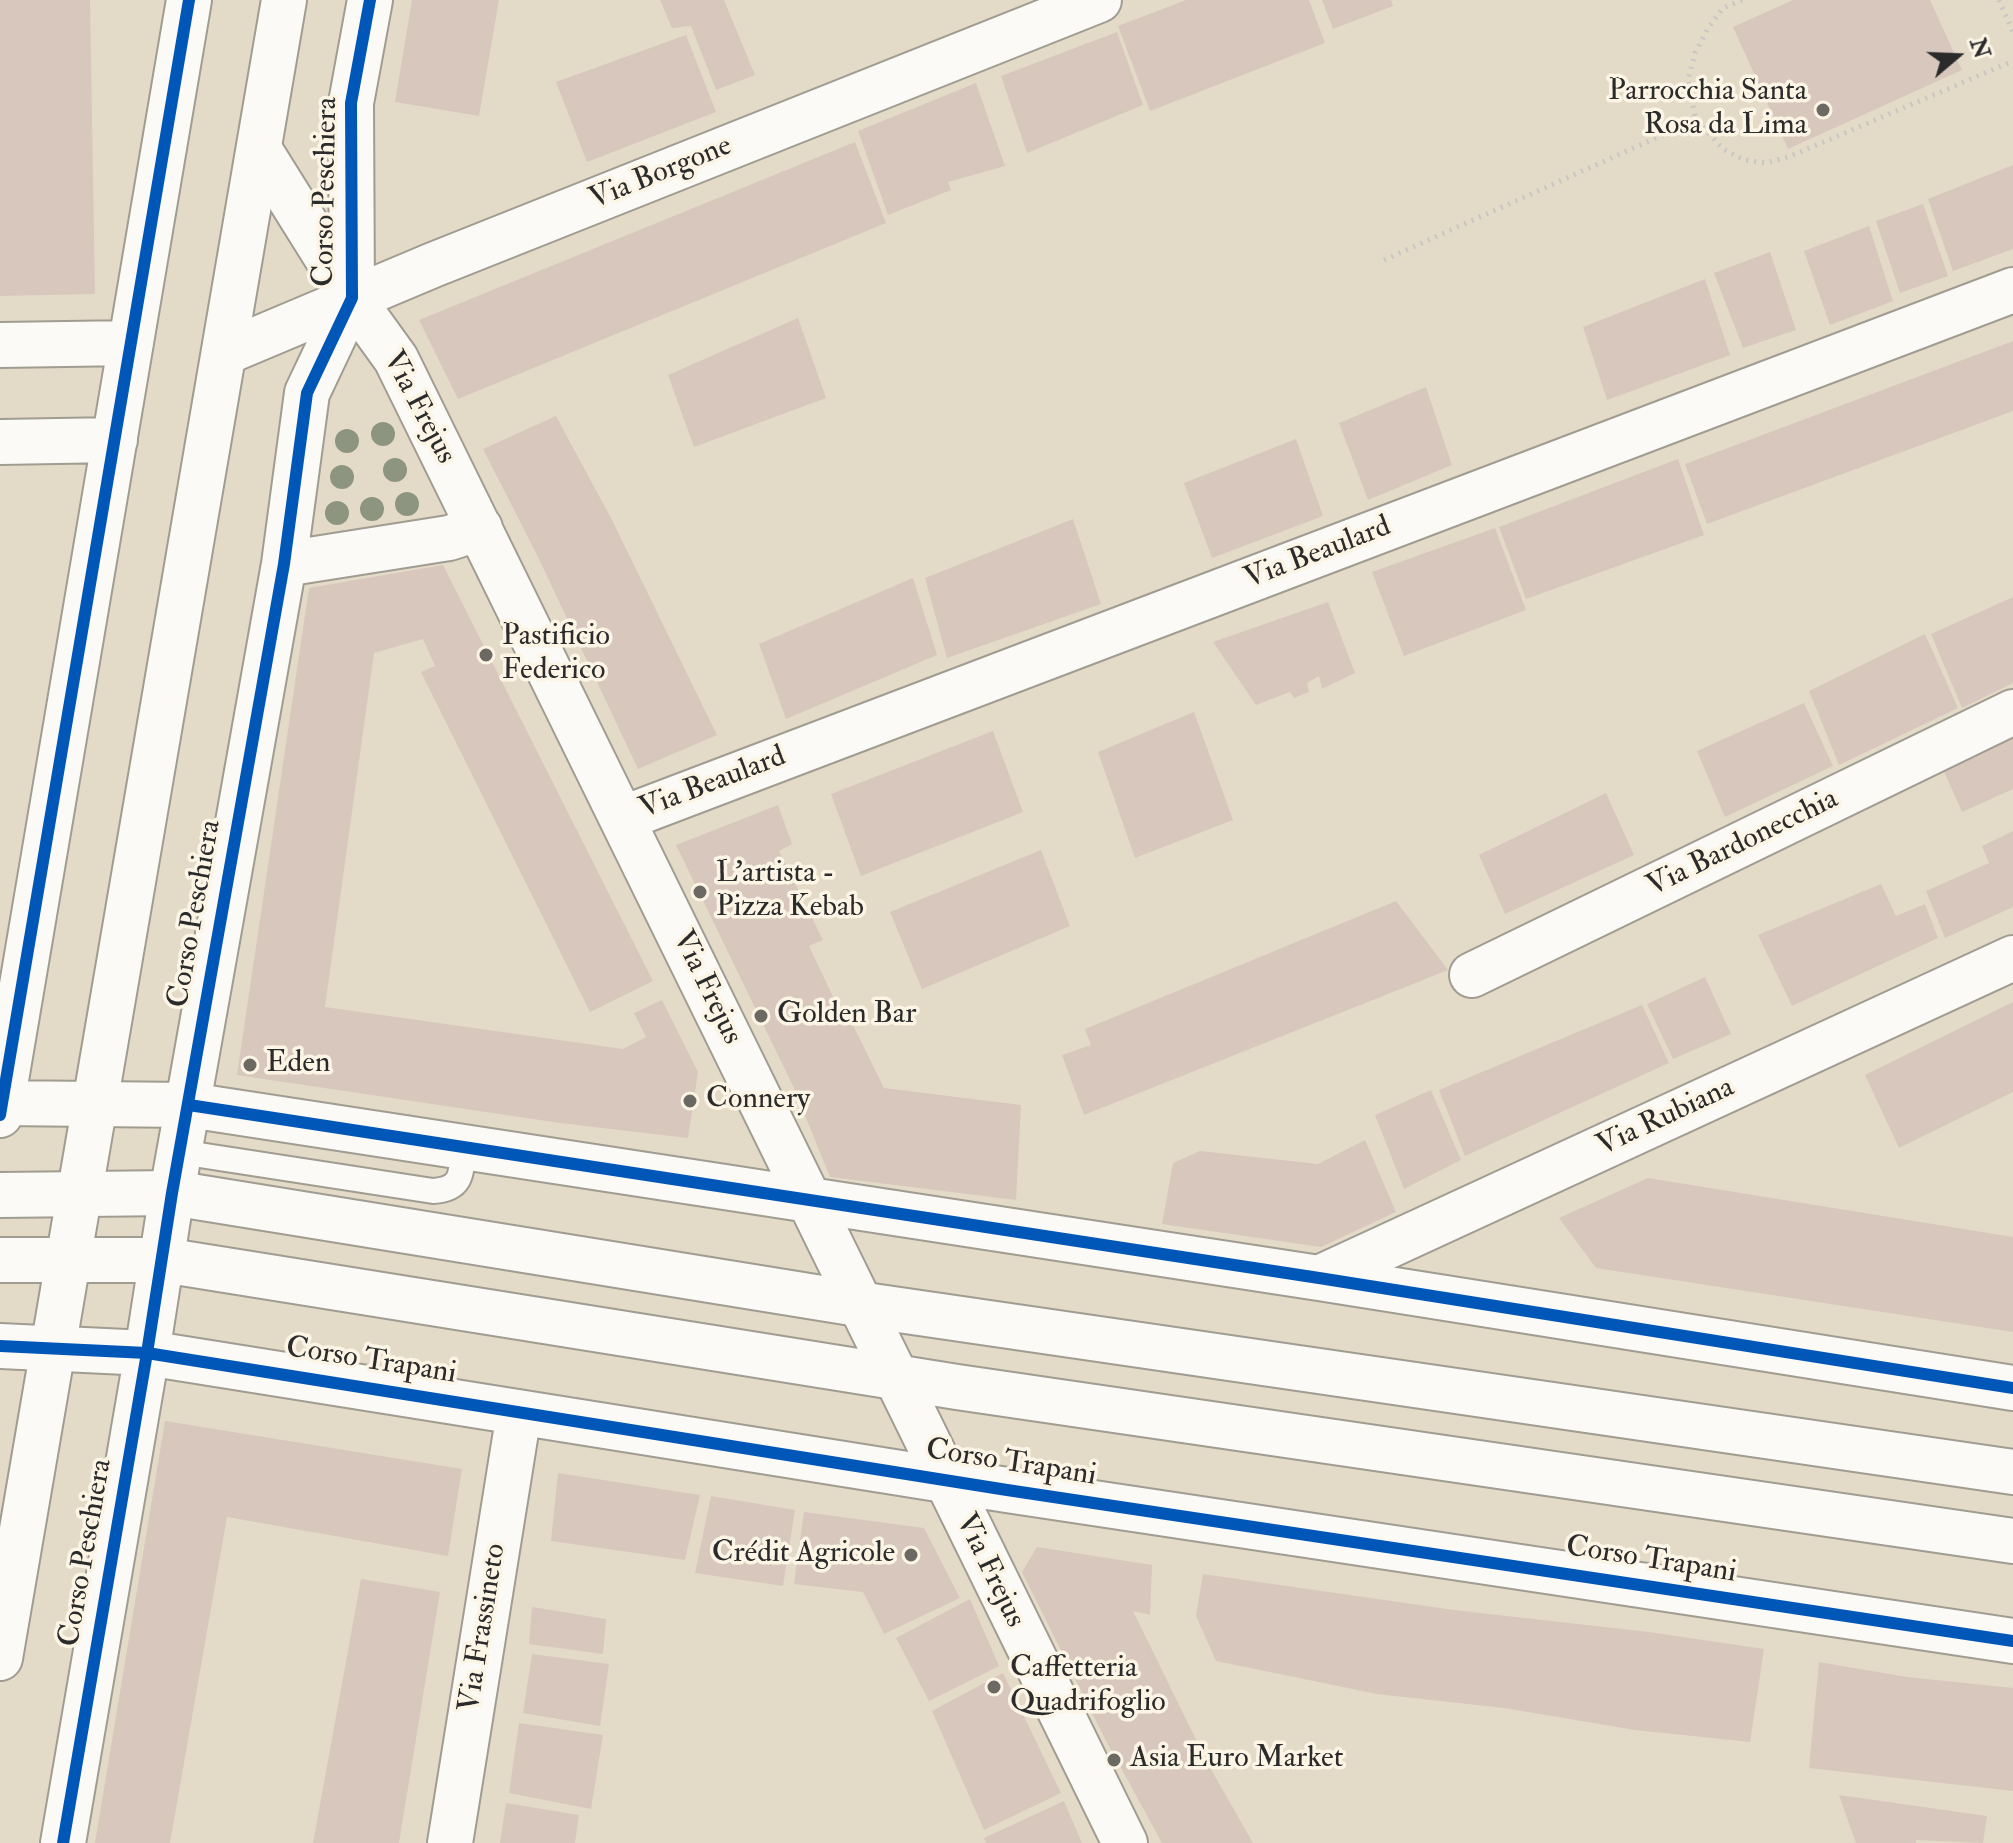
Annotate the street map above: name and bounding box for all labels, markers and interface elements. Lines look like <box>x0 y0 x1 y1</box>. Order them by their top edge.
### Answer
north arrow <box>1917 16 1997 96</box>
text: N <box>1963 34 1996 62</box>
place label: Parrocchia Santa Rosa da Lima <box>1608 75 1807 146</box>
street label: Corso Peschiera <box>307 97 347 287</box>
marker: Parrocchia Santa Rosa da Lima <box>1814 101 1832 119</box>
street label: Via Borgone <box>585 129 737 219</box>
street label: Via Frejus <box>373 346 463 470</box>
street label: Via Beaulard <box>1240 510 1396 598</box>
place label: Pastificio Federico <box>502 620 610 690</box>
marker: Pastificio Federico <box>477 646 495 664</box>
street label: Via Beaulard <box>635 740 791 828</box>
street label: Via Bardonecchia <box>1642 782 1844 906</box>
street label: Corso Peschiera <box>162 817 230 1011</box>
place label: L'artista - Pizza Kebab <box>716 857 864 928</box>
marker: L'artista - Pizza Kebab <box>691 883 709 901</box>
street label: Via Frejus <box>663 925 749 1051</box>
place label: Golden Bar <box>777 998 916 1034</box>
marker: Golden Bar <box>752 1007 770 1025</box>
place label: Eden <box>266 1047 330 1083</box>
marker: Eden <box>241 1056 259 1074</box>
street label: Via Rubiana <box>1592 1071 1740 1165</box>
place label: Connery <box>706 1083 810 1119</box>
marker: Connery <box>681 1092 699 1110</box>
street label: Corso Trapani <box>283 1331 459 1393</box>
street label: Corso Trapani <box>923 1433 1099 1495</box>
street label: Corso Peschiera <box>53 1456 121 1650</box>
street label: Via Frejus <box>946 1508 1032 1634</box>
street label: Corso Trapani <box>1563 1530 1739 1592</box>
place label: Crédit Agricole <box>712 1537 895 1573</box>
street label: Via Frassineto <box>453 1541 515 1715</box>
marker: Crédit Agricole <box>902 1546 920 1564</box>
place label: Caffetteria Quadrifoglio <box>1010 1652 1166 1722</box>
marker: Caffetteria Quadrifoglio <box>985 1678 1003 1696</box>
place label: Asia Euro Market <box>1130 1742 1343 1778</box>
marker: Asia Euro Market <box>1105 1751 1123 1769</box>

